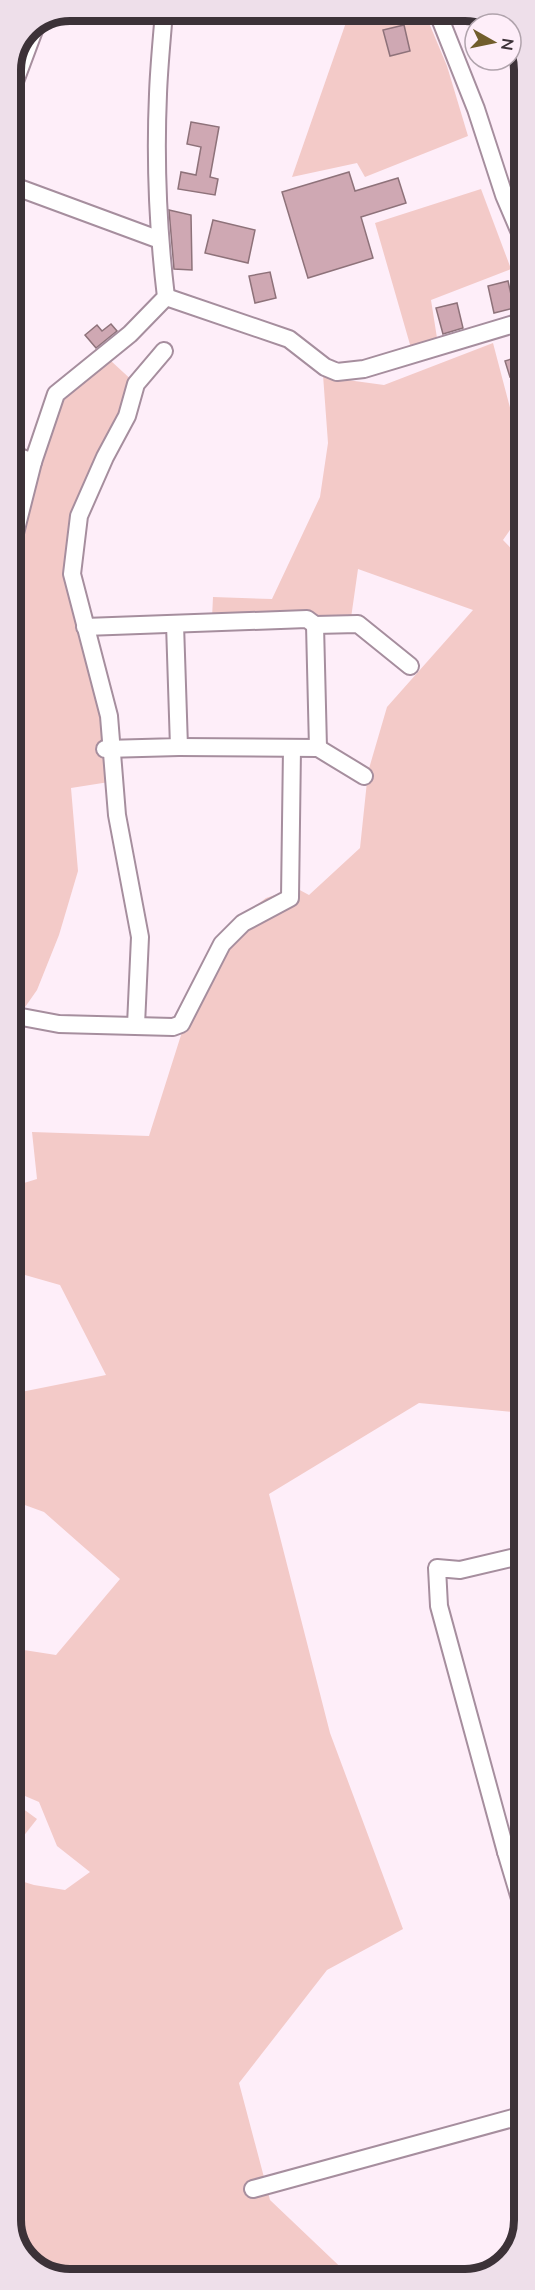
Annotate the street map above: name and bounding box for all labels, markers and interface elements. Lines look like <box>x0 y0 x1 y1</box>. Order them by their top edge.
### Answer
north arrow <box>463 12 523 72</box>
text: N <box>497 37 519 52</box>

